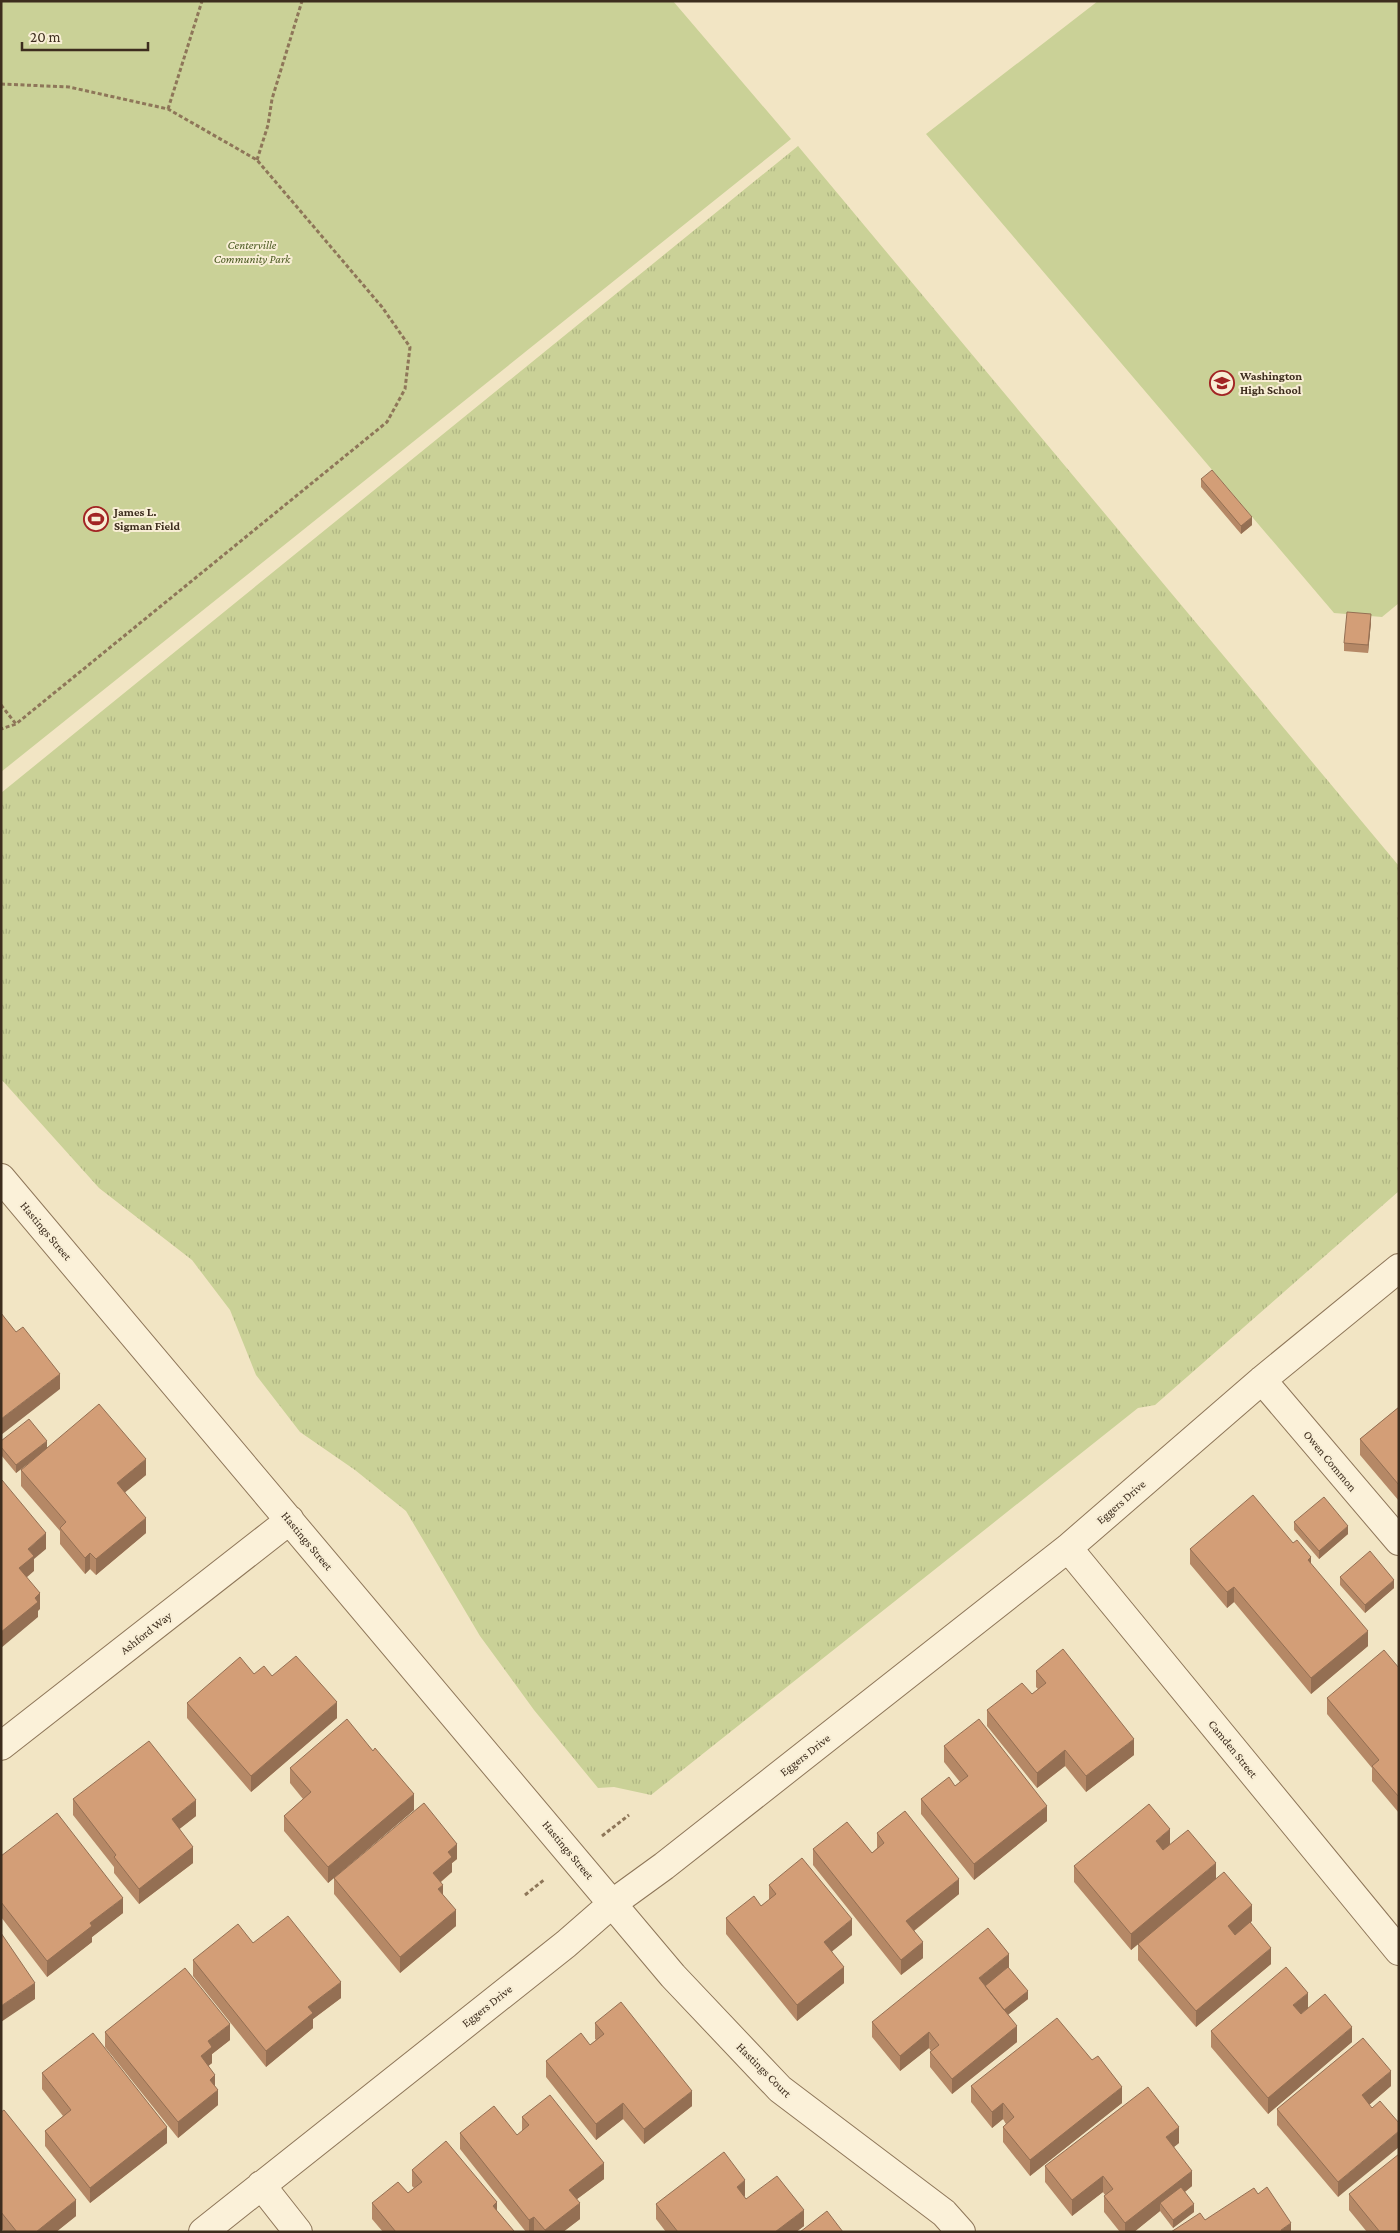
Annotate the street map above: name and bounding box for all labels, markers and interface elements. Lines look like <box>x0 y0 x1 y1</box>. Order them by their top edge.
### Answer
scale bar <box>22 20 149 52</box>
text: 20 m <box>30 29 61 45</box>
park label: Centerville Community Park <box>214 238 291 266</box>
place label: Washington High School <box>1239 369 1302 397</box>
school or university icon: Washington High School <box>1209 370 1235 396</box>
place label: James L. Sigman Field <box>112 505 180 533</box>
sports icon: James L. Sigman Field <box>83 506 109 532</box>
street label: Hastings Street <box>17 1199 75 1264</box>
street label: Owen Common <box>1300 1428 1360 1495</box>
street label: Eggers Drive <box>1094 1477 1148 1527</box>
street label: Hastings Street <box>278 1509 336 1574</box>
street label: Ashford Way <box>117 1608 175 1657</box>
street label: Camden Street <box>1205 1717 1261 1782</box>
street label: Eggers Drive <box>777 1731 833 1779</box>
street label: Hastings Street <box>539 1818 597 1883</box>
street label: Eggers Drive <box>459 1982 515 2030</box>
street label: Hastings Court <box>734 2040 795 2101</box>

